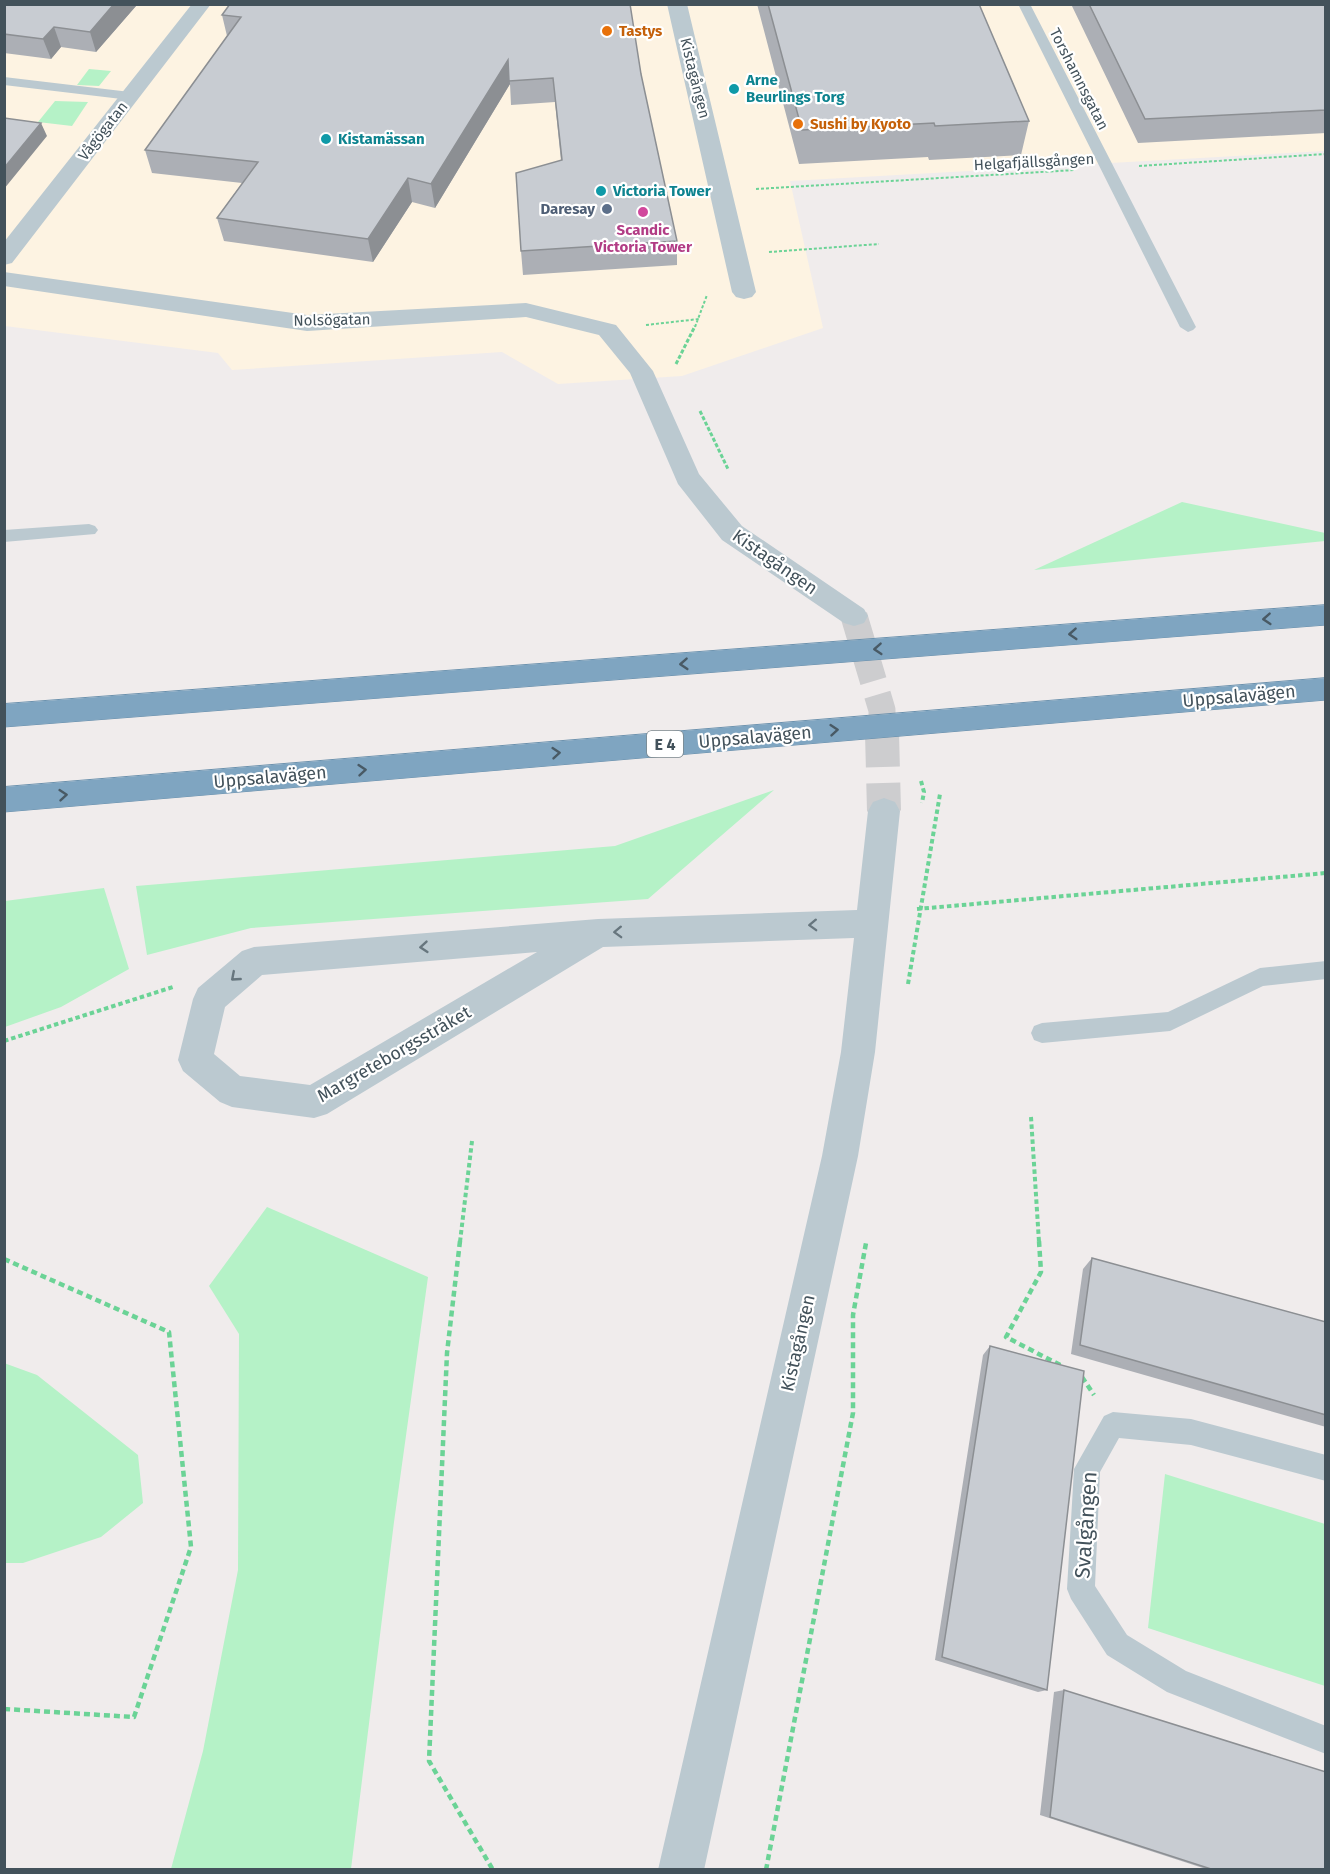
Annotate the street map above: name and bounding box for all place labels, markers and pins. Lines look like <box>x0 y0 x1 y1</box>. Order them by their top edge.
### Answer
place label: Tastys <box>619 22 662 40</box>
marker: Tastys <box>600 24 614 38</box>
place label: Arne Beurlings Torg <box>745 71 845 106</box>
marker: Arne Beurlings Torg <box>727 82 741 96</box>
place label: Sushi by Kyoto <box>810 115 911 133</box>
marker: Sushi by Kyoto <box>791 117 805 131</box>
place label: Kistamässan <box>338 130 425 148</box>
marker: Kistamässan <box>319 132 333 146</box>
place label: Victoria Tower <box>612 182 712 200</box>
marker: Victoria Tower <box>594 184 608 198</box>
place label: Daresay <box>540 200 595 218</box>
marker: Daresay <box>600 202 614 216</box>
marker: Scandic Victoria Tower <box>636 205 650 219</box>
place label: Scandic Victoria Tower <box>593 221 693 256</box>

